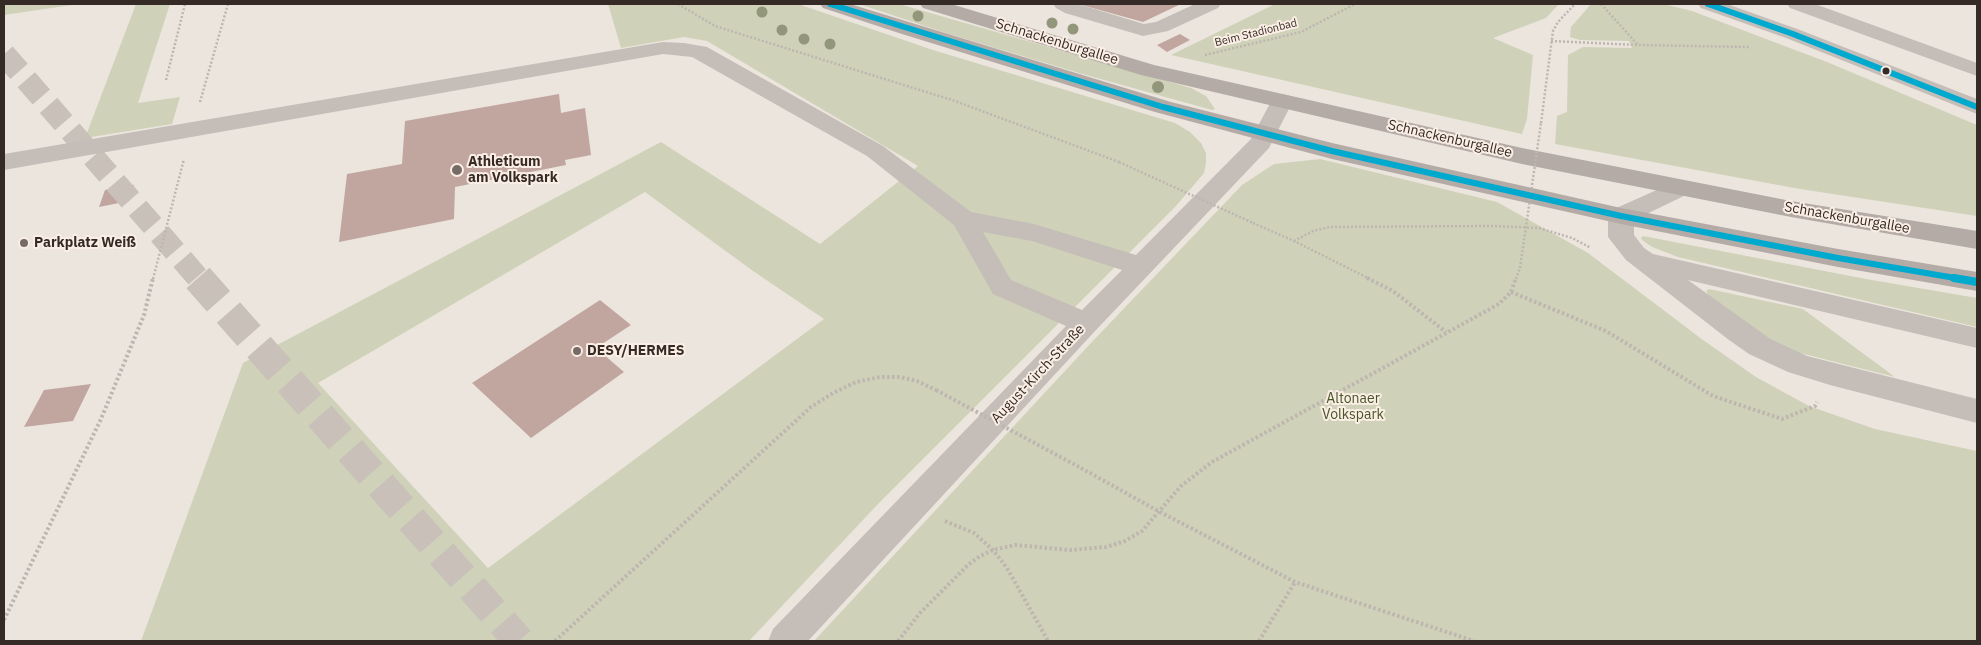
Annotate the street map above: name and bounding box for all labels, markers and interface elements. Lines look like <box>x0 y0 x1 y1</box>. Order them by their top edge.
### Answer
street label: Schnackenburgallee <box>994 15 1120 69</box>
street label: Beim Stadionbad <box>1213 16 1299 50</box>
unlabelled marker <box>1881 66 1891 76</box>
street label: Schnackenburgallee <box>1386 117 1514 161</box>
place label: Athleticum am Volkspark <box>468 154 558 186</box>
marker: Athleticum am Volkspark <box>450 163 464 177</box>
street label: Schnackenburgallee <box>1783 199 1911 237</box>
place label: Parkplatz Weiß <box>34 235 136 251</box>
marker: Parkplatz Weiß <box>18 237 30 249</box>
street label: August-Kirch-Straße <box>988 321 1088 427</box>
place label: DESY/HERMES <box>587 343 684 359</box>
marker: DESY/HERMES <box>571 345 583 357</box>
park label: Altonaer Volkspark <box>1322 391 1384 424</box>

